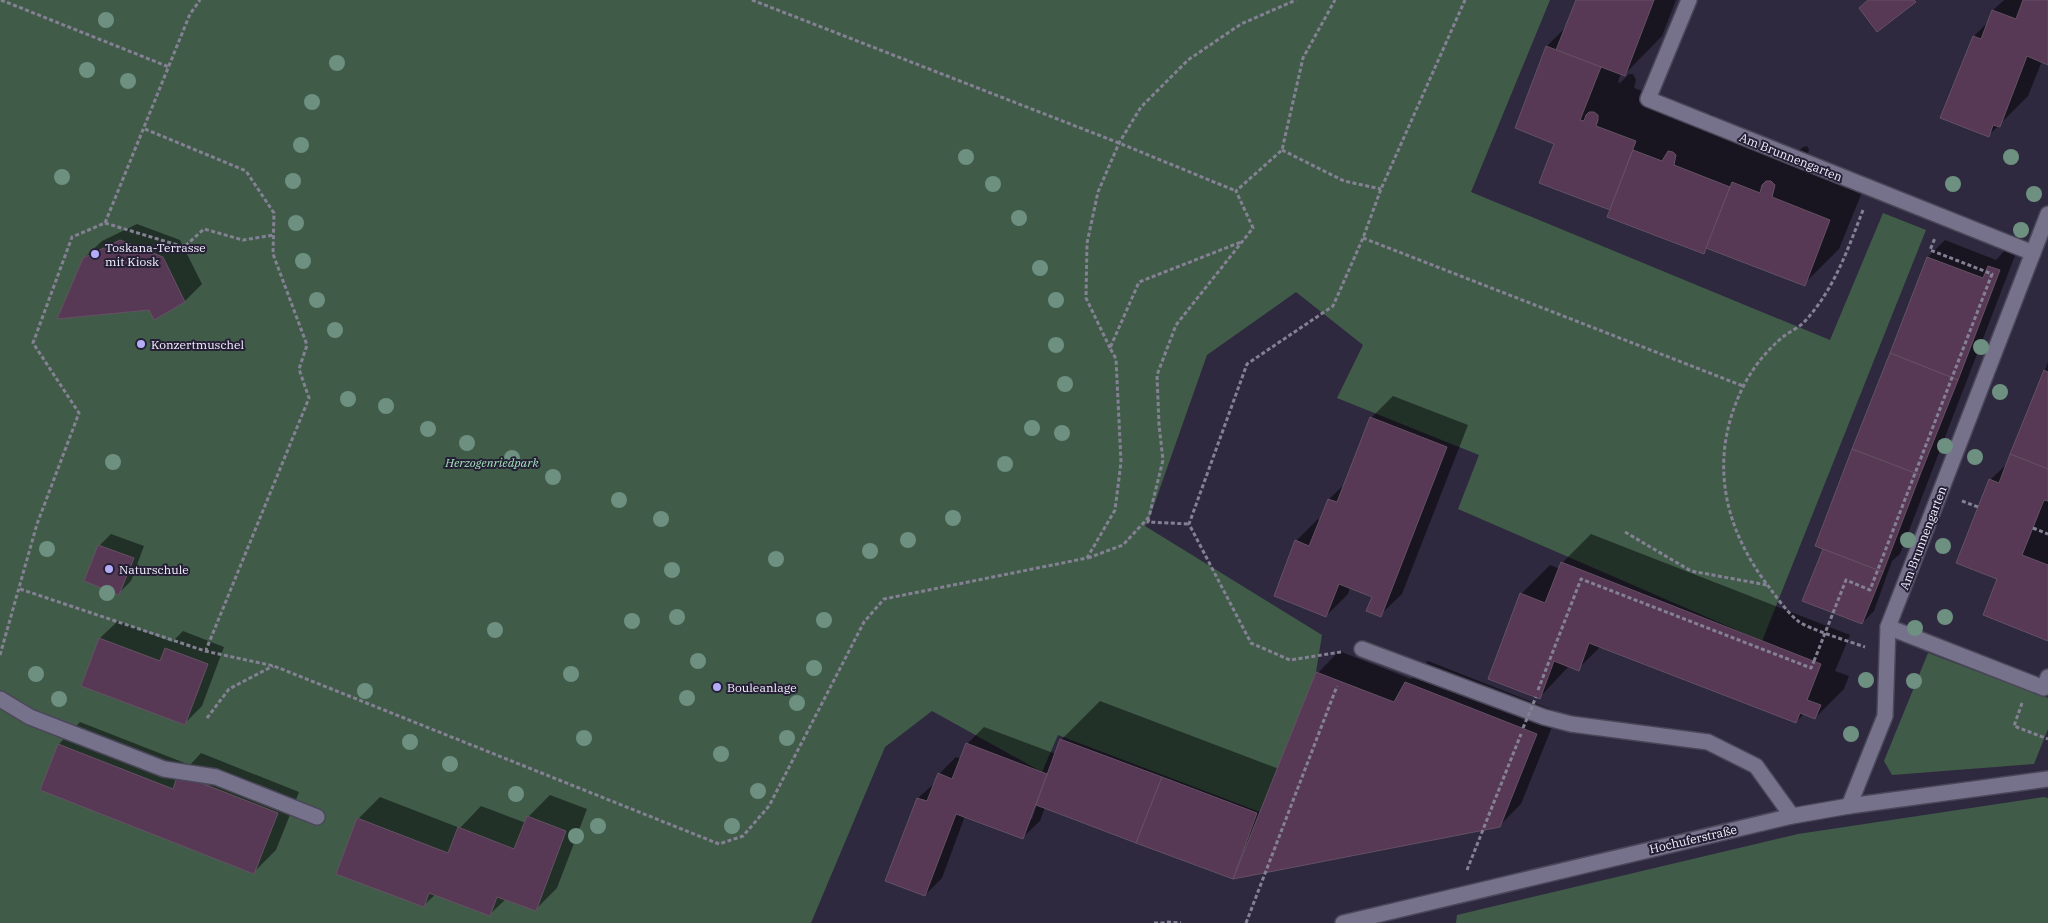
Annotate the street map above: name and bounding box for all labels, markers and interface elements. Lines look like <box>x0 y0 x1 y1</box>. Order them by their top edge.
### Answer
street label: Am Brunnengarten <box>1737 129 1845 185</box>
place label: Toskana-Terrasse mit Kiosk <box>105 240 206 269</box>
marker: Toskana-Terrasse mit Kiosk <box>89 248 101 260</box>
place label: Konzertmuschel <box>151 337 245 352</box>
marker: Konzertmuschel <box>135 338 147 350</box>
park label: Herzogenriedpark <box>444 455 539 470</box>
street label: Am Brunnengarten <box>1896 484 1950 592</box>
place label: Naturschule <box>119 562 189 577</box>
marker: Naturschule <box>103 563 115 575</box>
place label: Bouleanlage <box>727 680 797 695</box>
marker: Bouleanlage <box>711 681 723 693</box>
street label: Hochuferstraße <box>1648 822 1738 856</box>

